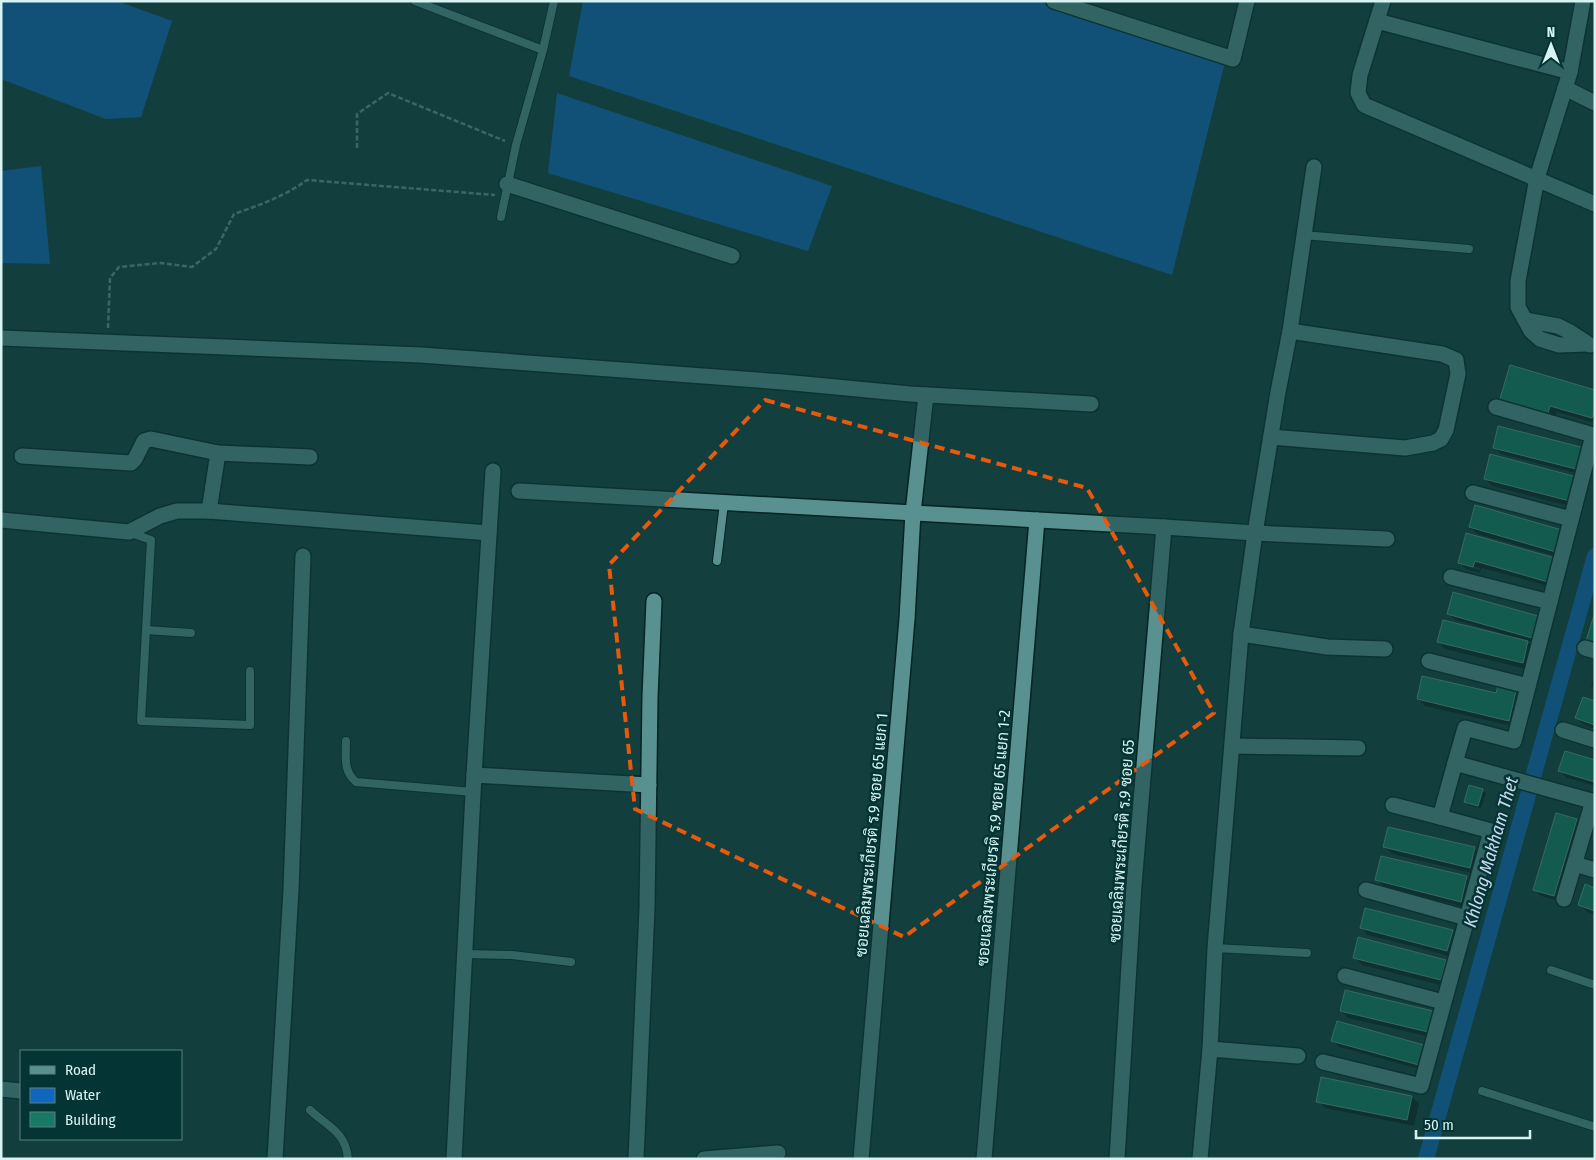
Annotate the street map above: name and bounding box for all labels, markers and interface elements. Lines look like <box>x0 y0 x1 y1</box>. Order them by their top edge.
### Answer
north arrow <box>1526 20 1576 70</box>
text: N <box>1547 24 1555 41</box>
street label: ซอยเฉลิมพระเกียรติ ร.9 ซอย 65 แยก 1-2 <box>971 709 1014 967</box>
street label: ซอยเฉลิมพระเกียรติ ร.9 ซอย 65 แยก 1 <box>849 712 892 958</box>
street label: ซอยเฉลิมพระเกียรติ ร.9 ซอย 65 <box>1103 739 1138 943</box>
water label: Khlong Makham Thet <box>1459 774 1523 930</box>
legend <box>20 1050 182 1140</box>
text: Road <box>65 1061 96 1079</box>
text: Water <box>65 1086 101 1104</box>
scale bar <box>1416 1108 1530 1140</box>
text: Building <box>65 1111 116 1129</box>
text: 50 m <box>1424 1116 1454 1134</box>

